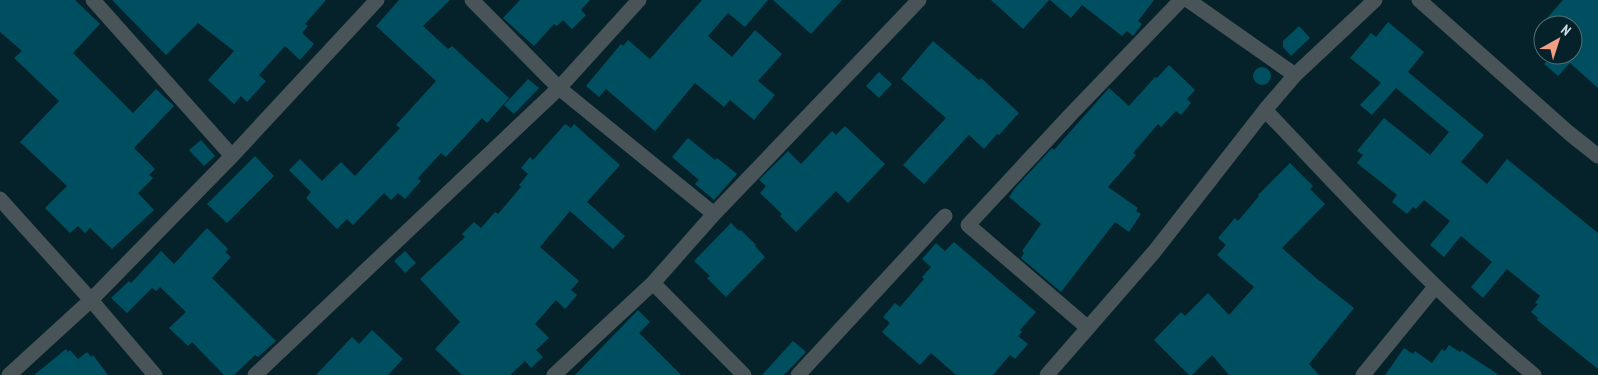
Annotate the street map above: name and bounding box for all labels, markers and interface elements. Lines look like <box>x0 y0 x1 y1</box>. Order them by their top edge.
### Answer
north arrow <box>1533 15 1583 65</box>
text: N <box>1558 21 1575 39</box>

